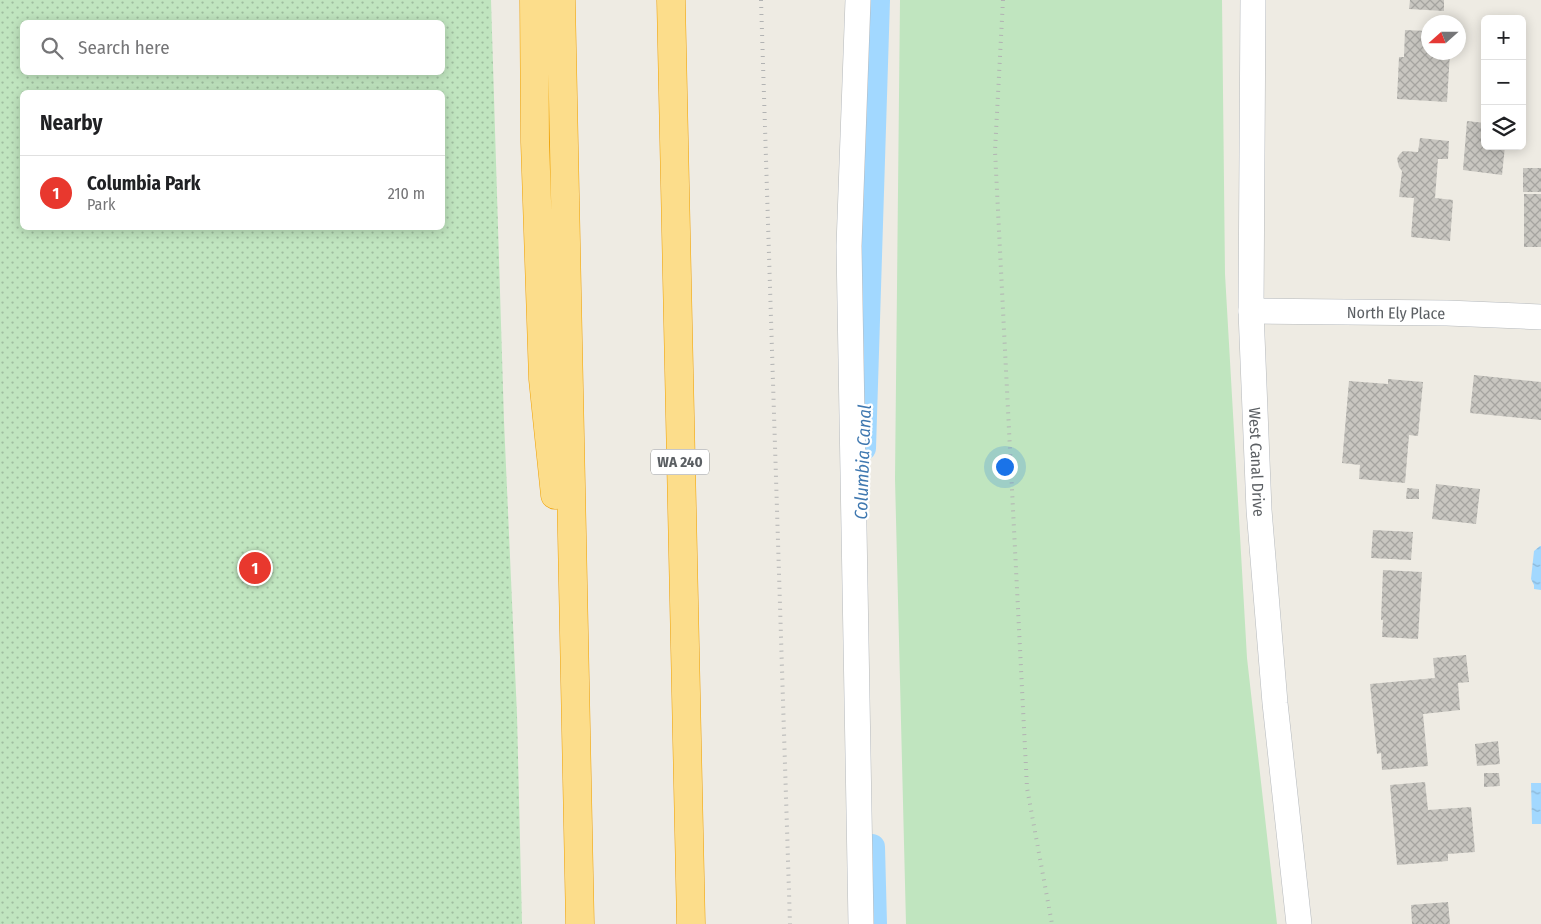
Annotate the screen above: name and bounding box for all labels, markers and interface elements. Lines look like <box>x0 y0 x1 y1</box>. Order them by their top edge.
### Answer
north arrow <box>1421 15 1466 60</box>
map controls <box>1481 15 1526 150</box>
button: + <box>1481 15 1526 60</box>
search box <box>20 20 445 75</box>
icon: search <box>38 34 66 62</box>
text: Search here <box>78 36 170 59</box>
button: − <box>1481 60 1526 105</box>
button: layers <box>1481 105 1526 150</box>
text: Nearby <box>40 110 102 136</box>
text: Columbia Park <box>87 172 200 195</box>
text: 1 <box>53 184 59 203</box>
text: 210 m <box>388 184 425 203</box>
text: Park <box>87 195 115 214</box>
street label: North Ely Place <box>1347 302 1445 322</box>
water label: Columbia Canal <box>850 404 876 520</box>
street label: West Canal Drive <box>1245 407 1269 517</box>
road number: WA 240 <box>651 450 709 474</box>
your location <box>992 454 1018 480</box>
pin: 1 <box>239 549 271 587</box>

